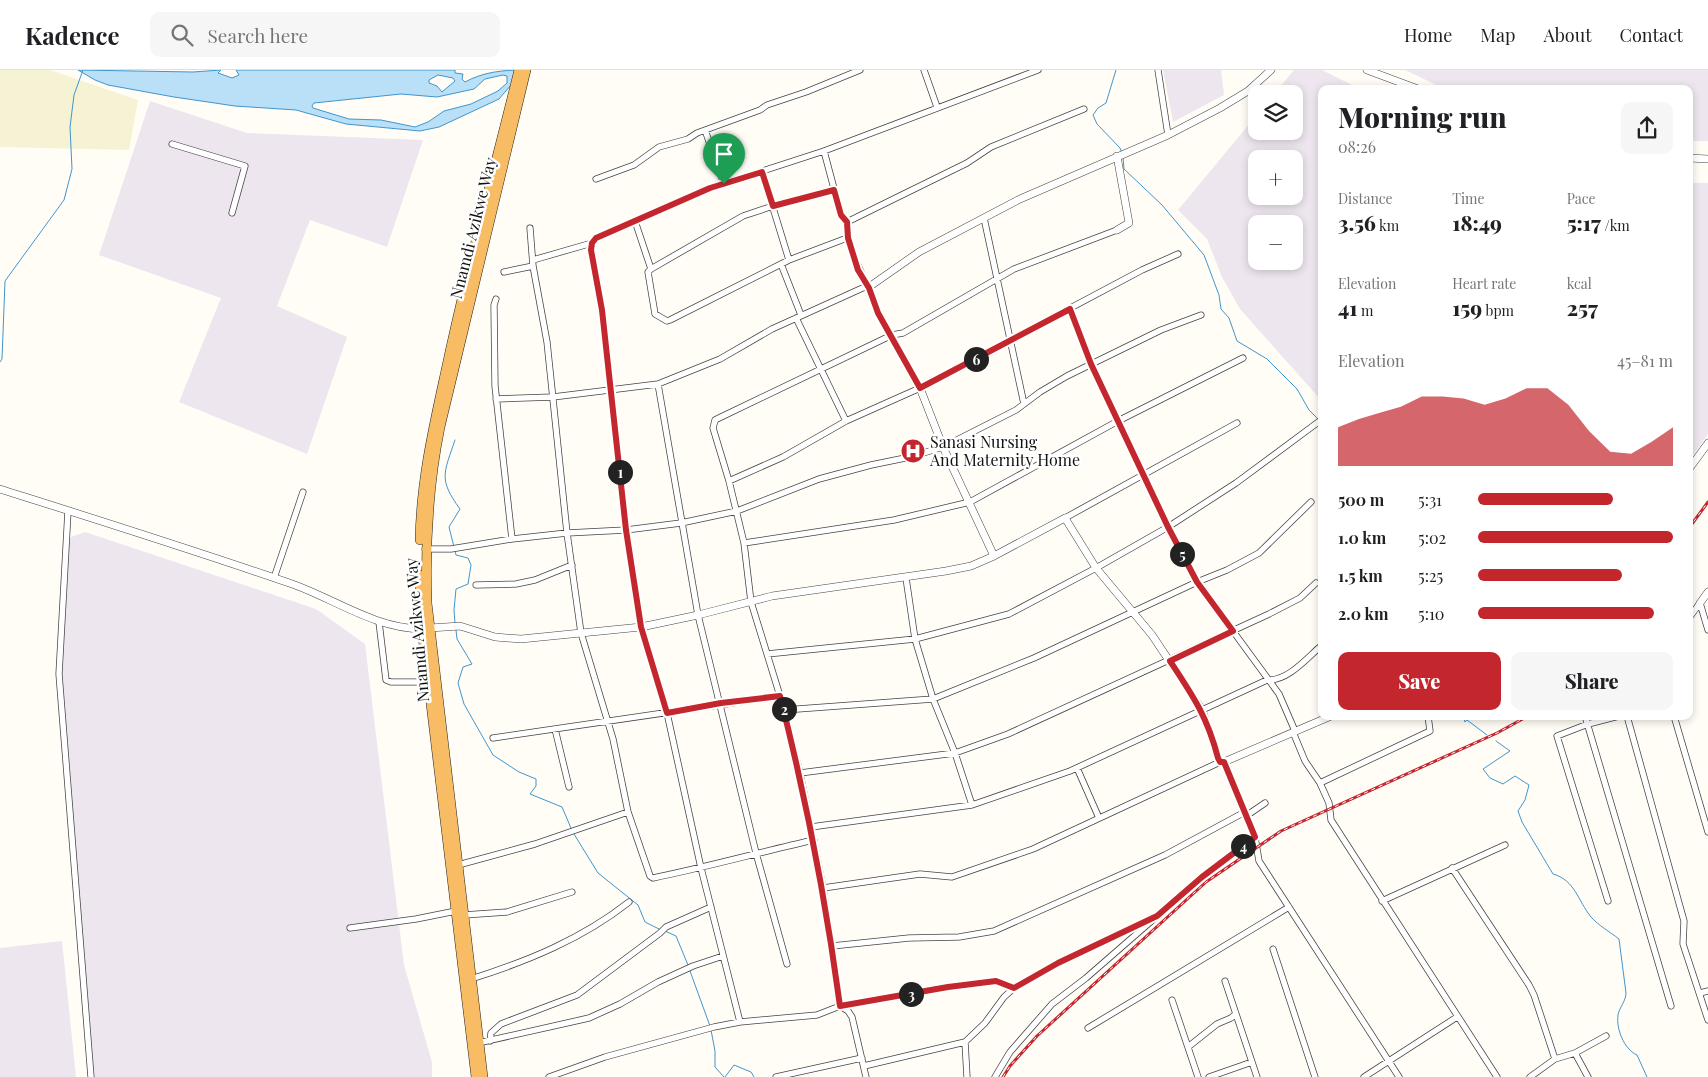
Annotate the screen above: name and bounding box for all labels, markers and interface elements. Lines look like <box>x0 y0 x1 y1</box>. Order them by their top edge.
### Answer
search box <box>150 12 500 57</box>
text: Kadence <box>25 19 120 51</box>
icon: search <box>168 21 196 49</box>
text: Search here <box>208 22 308 48</box>
text: Home <box>1404 23 1452 47</box>
text: Map <box>1480 23 1515 47</box>
text: About <box>1543 23 1592 47</box>
text: Contact <box>1620 23 1683 47</box>
map controls <box>1248 85 1303 270</box>
button: layers <box>1248 85 1303 140</box>
text: Morning run <box>1338 98 1507 135</box>
button: share <box>1621 102 1673 154</box>
pin <box>703 133 745 184</box>
text: 08:26 <box>1338 136 1376 157</box>
icon: arrive <box>710 140 738 168</box>
button: + <box>1248 150 1303 205</box>
street label: Nnamdi Azikwe Way <box>445 155 500 301</box>
text: Distance <box>1338 189 1393 208</box>
text: Time <box>1452 189 1485 208</box>
text: Pace <box>1567 189 1596 208</box>
text: 3.56 <box>1338 208 1376 236</box>
text: 18:49 <box>1452 208 1502 236</box>
text: 5:17 <box>1567 208 1601 236</box>
button: − <box>1248 215 1303 270</box>
text: km <box>1376 216 1399 235</box>
text: /km <box>1601 216 1630 235</box>
text: Elevation <box>1338 274 1396 293</box>
text: Heart rate <box>1452 274 1516 293</box>
text: kcal <box>1567 274 1592 293</box>
text: 41 <box>1338 293 1357 321</box>
text: 159 <box>1452 293 1482 321</box>
text: 257 <box>1567 293 1598 321</box>
text: m <box>1357 301 1373 320</box>
text: bpm <box>1482 301 1514 320</box>
pin: 6 <box>964 346 988 372</box>
text: 6 <box>973 350 980 369</box>
text: Elevation <box>1338 350 1405 371</box>
text: 45–81 m <box>1617 350 1673 371</box>
place label: Sanasi Nursing And Maternity Home <box>929 431 1080 470</box>
hospital icon: Sanasi Nursing And Maternity Home <box>900 438 926 464</box>
pin: 1 <box>608 460 632 484</box>
text: 1 <box>618 463 623 482</box>
text: 500 m <box>1338 489 1384 510</box>
text: 5:31 <box>1418 489 1442 510</box>
text: 1.0 km <box>1338 527 1386 548</box>
text: 5:02 <box>1418 527 1446 548</box>
pin: 5 <box>1170 542 1194 566</box>
text: 5 <box>1179 545 1186 564</box>
street label: Nnamdi Azikwe Way <box>400 557 433 703</box>
text: 1.5 km <box>1338 565 1383 586</box>
text: 5:25 <box>1418 565 1443 586</box>
text: 2.0 km <box>1338 603 1388 624</box>
text: 5:10 <box>1418 603 1444 624</box>
button: Save <box>1338 652 1501 710</box>
button: Share <box>1511 652 1673 710</box>
pin: 2 <box>772 696 796 722</box>
text: 2 <box>781 700 788 719</box>
pin: 4 <box>1230 834 1256 858</box>
text: 4 <box>1240 837 1247 856</box>
pin: 3 <box>898 982 924 1006</box>
text: 3 <box>908 985 915 1004</box>

